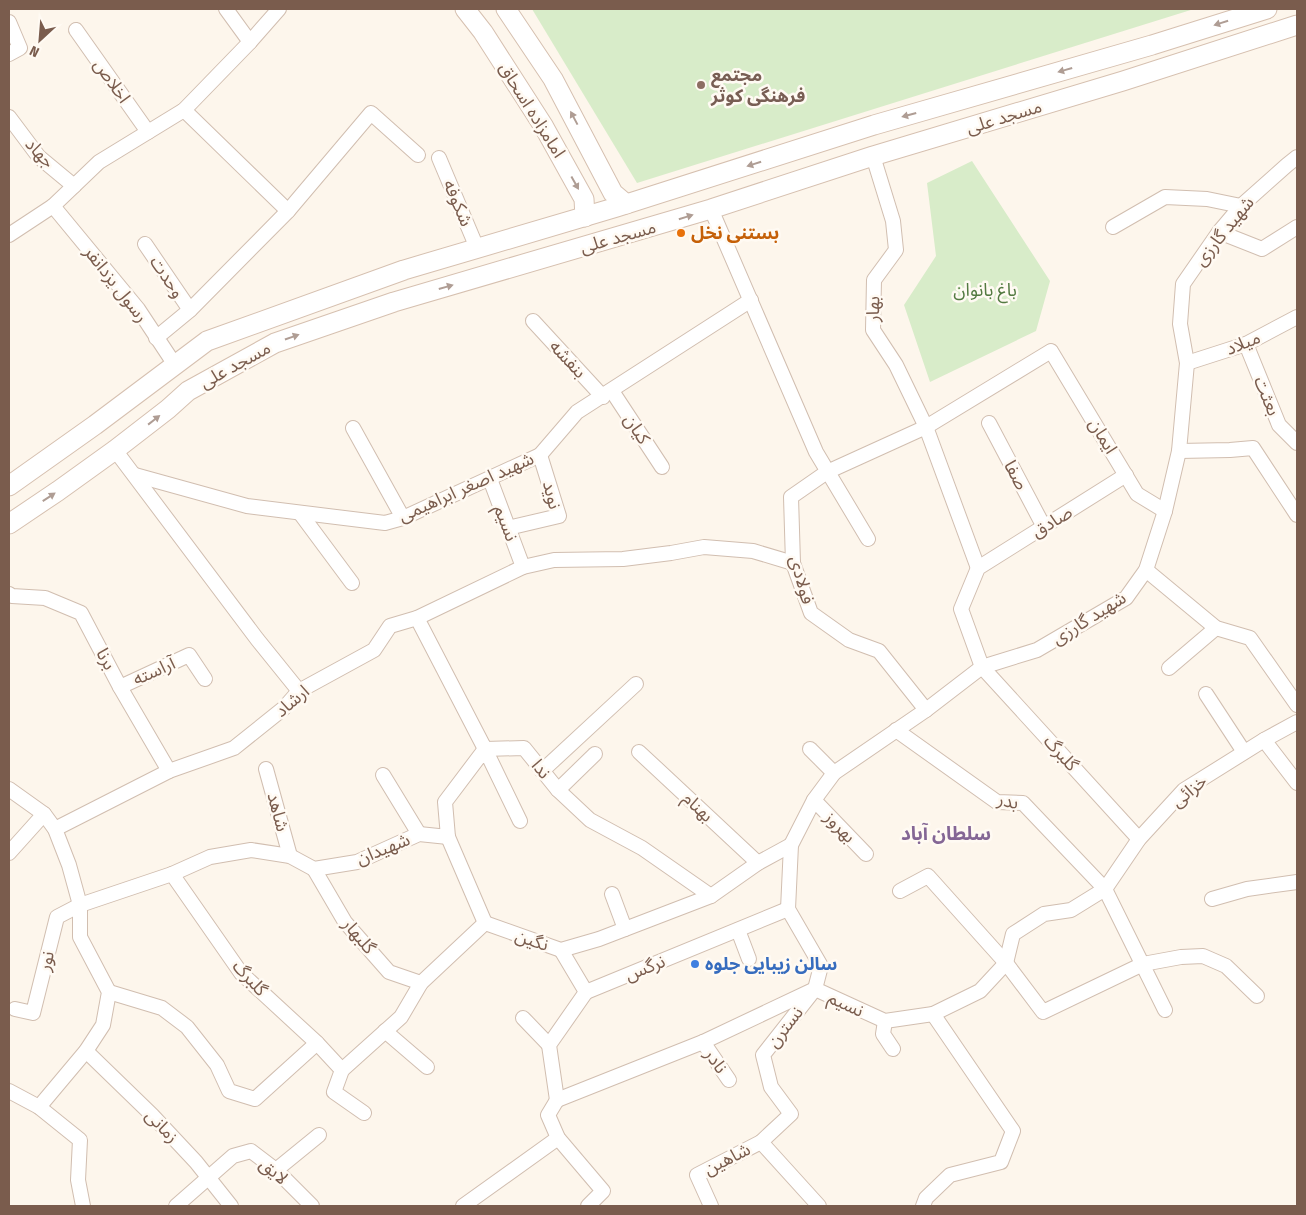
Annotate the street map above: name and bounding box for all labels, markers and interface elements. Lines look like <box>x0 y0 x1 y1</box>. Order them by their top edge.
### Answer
north arrow <box>15 15 65 65</box>
one-way arrow <box>1213 20 1228 28</box>
text: N <box>27 42 42 61</box>
street label: اخلاص <box>89 55 135 107</box>
street label: امامزاده اسحاق <box>494 58 570 162</box>
place label: مجتمع فرهنگی کوثر <box>710 64 805 107</box>
one-way arrow <box>1058 67 1073 75</box>
marker: مجتمع فرهنگی کوثر <box>695 79 707 91</box>
street label: مسجد علی <box>964 95 1044 139</box>
one-way arrow <box>570 111 578 126</box>
one-way arrow <box>901 111 916 119</box>
street label: جهاد <box>21 133 59 173</box>
one-way arrow <box>746 160 761 168</box>
one-way arrow <box>571 175 579 190</box>
street label: شکوفه <box>438 176 478 230</box>
street label: شهید گارزی <box>1189 192 1259 270</box>
one-way arrow <box>679 212 694 220</box>
street label: مسجد علی <box>578 216 658 258</box>
place label: بستنی نخل <box>691 222 779 244</box>
marker: بستنی نخل <box>675 227 687 239</box>
street label: رسول یزدانفر <box>79 241 153 327</box>
street label: وحدت <box>145 252 189 302</box>
park label: باغ بانوان <box>953 279 1017 304</box>
one-way arrow <box>439 282 454 290</box>
street label: بهار <box>862 296 884 323</box>
street label: میلاد <box>1222 326 1264 360</box>
one-way arrow <box>285 333 300 341</box>
street label: بنفشه <box>545 335 591 383</box>
street label: مسجد علی <box>196 337 274 393</box>
street label: بعثت <box>1249 373 1285 419</box>
street label: کیان <box>619 410 655 449</box>
street label: ایمان <box>1084 414 1122 458</box>
one-way arrow <box>147 415 160 426</box>
street label: شهید اصغر ابراهیمی <box>395 447 537 527</box>
street label: صفا <box>999 456 1033 494</box>
street label: نوید <box>538 479 566 511</box>
one-way arrow <box>43 492 56 502</box>
street label: صادق <box>1028 501 1076 543</box>
street label: نسیم <box>487 502 523 545</box>
street label: فولادی <box>785 553 819 607</box>
street label: شهید گارزی <box>1048 587 1130 649</box>
street label: برنا <box>91 644 121 674</box>
street label: آراسته <box>129 652 179 690</box>
street label: ارشاد <box>270 680 314 722</box>
street label: گلبرگ <box>1039 730 1083 776</box>
street label: ندا <box>527 755 555 783</box>
street label: خزائی <box>1167 770 1211 812</box>
street label: بهنام <box>676 787 718 829</box>
street label: بدر <box>994 788 1021 814</box>
street label: شاهد <box>262 790 294 834</box>
street label: بهروز <box>819 806 860 847</box>
district label: سلطان آباد <box>901 822 991 845</box>
street label: شهیدان <box>353 828 413 870</box>
street label: گلبهار <box>337 913 381 959</box>
street label: نگین <box>512 924 552 956</box>
street label: نور <box>33 949 59 974</box>
street label: نرگس <box>622 950 668 986</box>
place label: سالن زیبایی جلوه <box>705 953 837 975</box>
street label: گلبرگ <box>228 955 272 1001</box>
marker: سالن زیبایی جلوه <box>689 958 701 970</box>
street label: نسیم <box>824 986 867 1024</box>
street label: نسترن <box>762 1002 808 1052</box>
street label: نادر <box>699 1044 732 1078</box>
street label: زمانی <box>141 1104 183 1148</box>
street label: شاهین <box>700 1138 754 1180</box>
street label: لایق <box>255 1153 293 1189</box>

